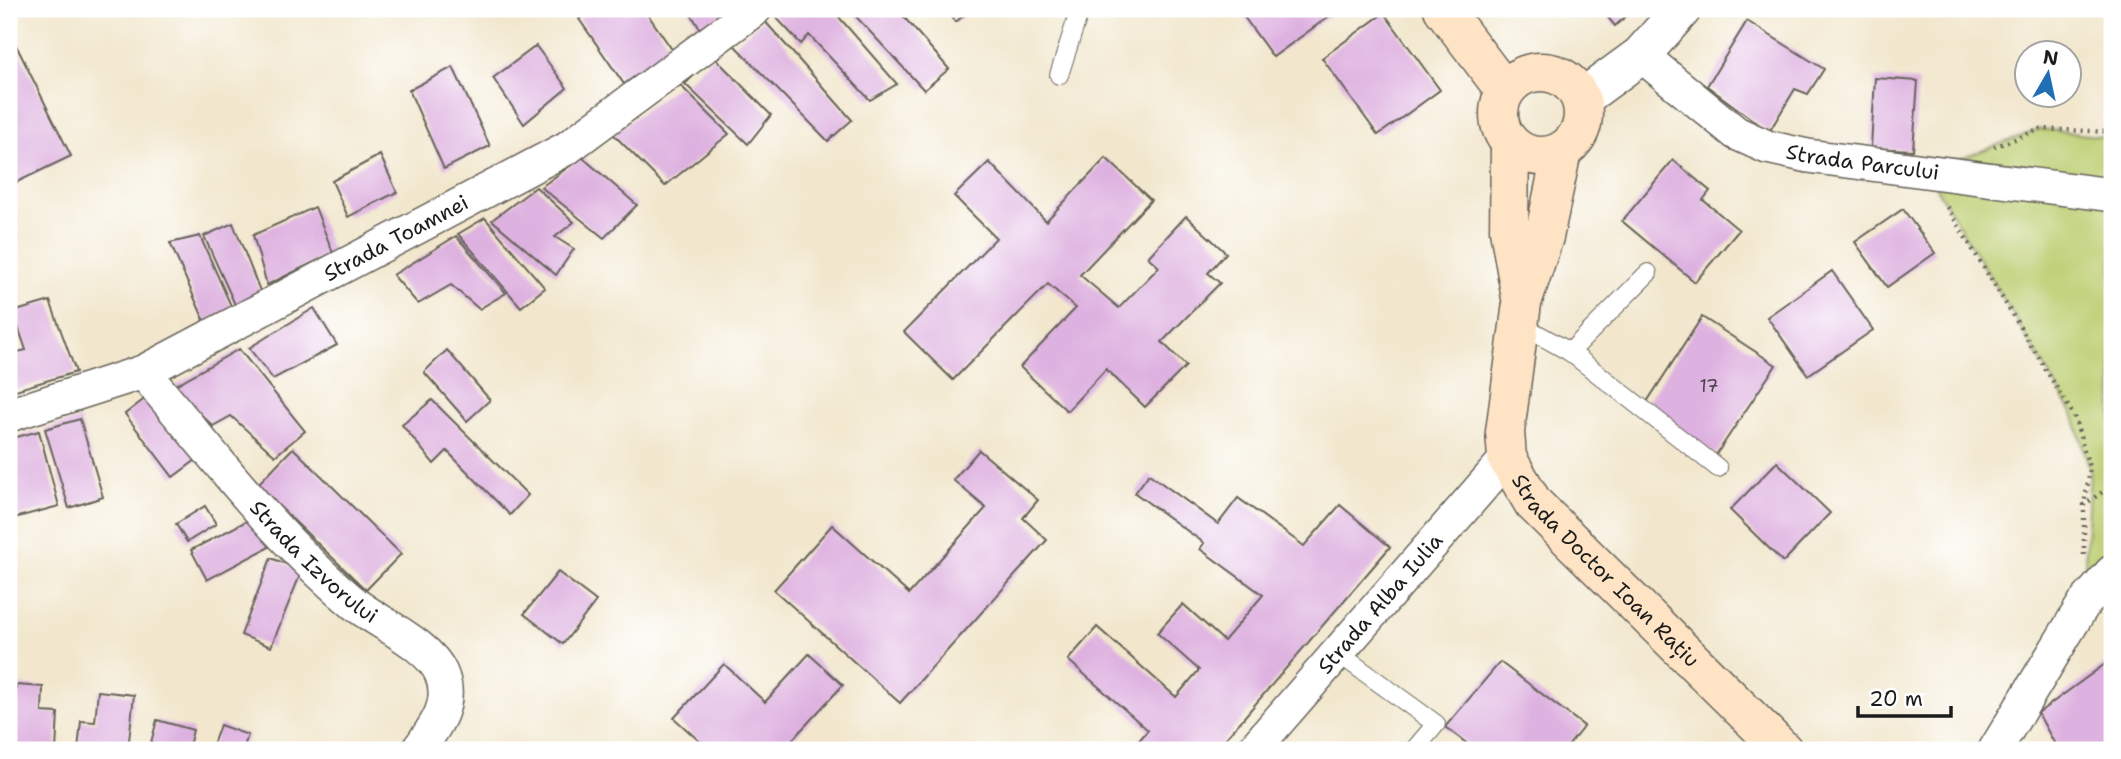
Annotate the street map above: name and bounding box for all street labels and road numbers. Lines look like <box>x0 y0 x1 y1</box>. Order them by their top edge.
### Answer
street label: Strada Parcului <box>1783 138 1941 187</box>
street label: Strada Toamnei <box>319 189 473 288</box>
street label: Strada Doctor Ioan Rațiu <box>1505 469 1705 673</box>
street label: Strada Izvorului <box>243 494 383 630</box>
street label: Strada Alba Iulia <box>1312 527 1449 680</box>

